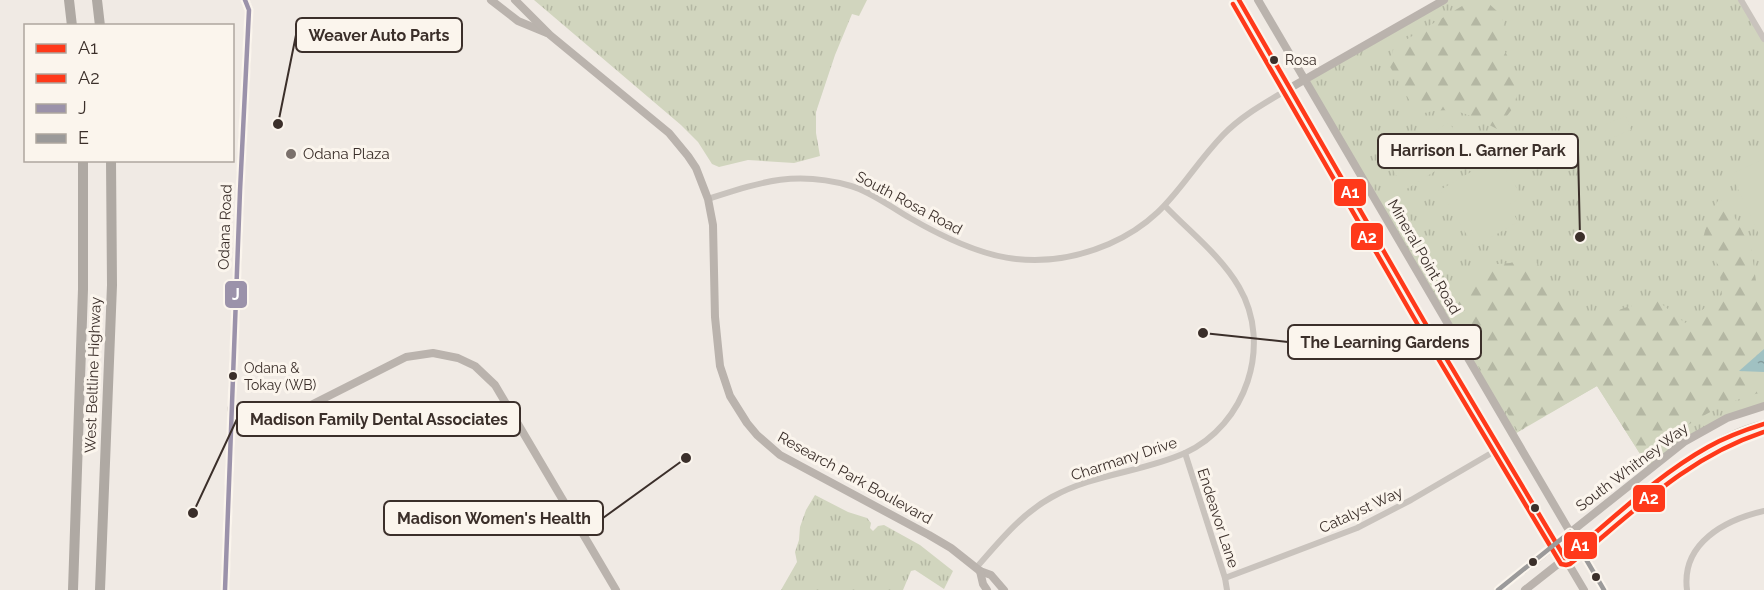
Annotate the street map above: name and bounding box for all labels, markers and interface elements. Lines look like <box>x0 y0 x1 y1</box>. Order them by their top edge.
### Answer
callout: Weaver Auto Parts <box>296 18 462 52</box>
legend <box>24 24 234 162</box>
text: Weaver Auto Parts <box>309 26 449 45</box>
text: A1 <box>78 37 98 58</box>
place label: Rosa <box>1285 52 1317 68</box>
marker: Rosa <box>1268 54 1280 66</box>
text: A2 <box>78 67 100 88</box>
text: J <box>78 97 87 118</box>
text: E <box>78 127 89 148</box>
callout: Harrison L. Garner Park <box>1378 134 1578 168</box>
text: Harrison L. Garner Park <box>1390 141 1566 160</box>
place label: Odana Plaza <box>303 145 390 163</box>
marker: Odana Plaza <box>284 147 298 161</box>
street label: South Rosa Road <box>853 167 965 239</box>
line badge: A1 <box>1333 178 1367 207</box>
text: A1 <box>1341 183 1359 202</box>
street label: Odana Road <box>215 184 235 270</box>
street label: Mineral Point Road <box>1384 196 1464 318</box>
line badge: A2 <box>1350 222 1384 251</box>
text: A2 <box>1357 228 1377 247</box>
line badge: J <box>224 280 248 309</box>
text: J <box>232 285 240 304</box>
street label: West Beltline Highway <box>81 296 105 454</box>
callout: The Learning Gardens <box>1288 325 1481 359</box>
text: The Learning Gardens <box>1301 333 1470 352</box>
place label: Odana & Tokay (WB) <box>244 360 317 393</box>
marker: Odana & Tokay (WB) <box>227 370 239 382</box>
callout: Madison Family Dental Associates <box>237 402 520 436</box>
text: Madison Family Dental Associates <box>250 410 508 429</box>
street label: South Whitney Way <box>1572 419 1692 515</box>
street label: Research Park Boulevard <box>775 428 935 528</box>
street label: Charmany Drive <box>1069 433 1179 485</box>
street label: Endeavor Lane <box>1193 466 1243 570</box>
street label: Catalyst Way <box>1316 483 1406 537</box>
line badge: A2 <box>1632 484 1666 513</box>
text: A2 <box>1639 489 1659 508</box>
callout: Madison Women's Health <box>384 501 603 535</box>
unlabelled marker <box>1529 502 1541 514</box>
text: Madison Women's Health <box>397 509 591 528</box>
line badge: A1 <box>1563 531 1598 560</box>
text: A1 <box>1571 536 1589 555</box>
unlabelled marker <box>1527 556 1539 568</box>
unlabelled marker <box>1590 571 1602 583</box>

